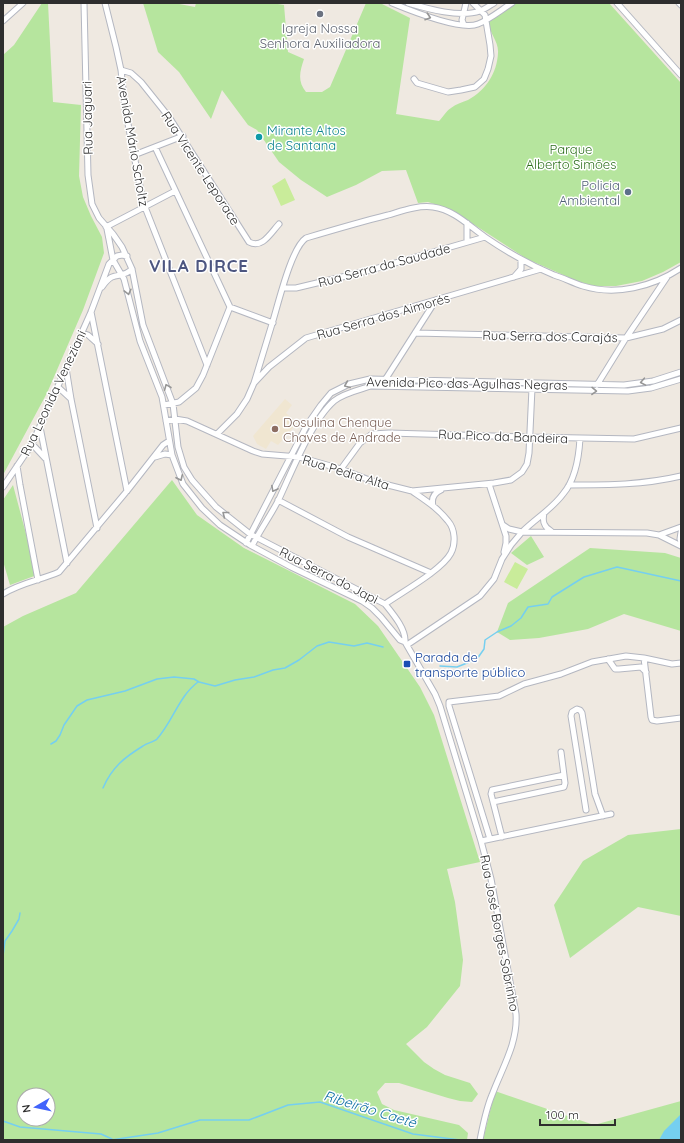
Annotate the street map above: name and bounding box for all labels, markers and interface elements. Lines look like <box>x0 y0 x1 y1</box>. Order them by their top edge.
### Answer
marker: Igreja Nossa Senhora Auxiliadora <box>315 9 325 19</box>
one-way arrow <box>425 12 432 20</box>
place label: Igreja Nossa Senhora Auxiliadora <box>260 20 380 51</box>
street label: Avenida Mário Scholtz <box>114 74 152 208</box>
street label: Rua Jaguari <box>78 81 96 155</box>
street label: Rua Vicente Leporace <box>158 108 244 228</box>
place label: Mirante Altos de Santana <box>267 122 346 153</box>
marker: Mirante Altos de Santana <box>254 132 264 142</box>
park label: Parque Alberto Simões <box>526 141 616 172</box>
place label: Policia Ambiental <box>559 177 620 208</box>
marker: Policia Ambiental <box>623 187 633 197</box>
street label: Rua Serra da Saudade <box>316 240 452 290</box>
district label: VILA DIRCE <box>149 255 249 276</box>
one-way arrow <box>123 289 131 295</box>
street label: Rua Serra dos Aimorés <box>315 289 451 343</box>
street label: Rua Serra dos Carajás <box>482 327 618 345</box>
street label: Rua Leonida Veneziani <box>17 328 89 458</box>
street label: Avenida Pico das Agulhas Negras <box>366 373 568 393</box>
one-way arrow <box>640 378 647 386</box>
one-way arrow <box>343 381 350 389</box>
one-way arrow <box>163 384 171 391</box>
one-way arrow <box>591 387 597 396</box>
place label: Dosulina Chenque Chaves de Andrade <box>283 414 401 445</box>
marker: Dosulina Chenque Chaves de Andrade <box>270 424 280 434</box>
street label: Rua Pico da Bandeira <box>438 426 568 446</box>
street label: Rua Pedra Alta <box>301 451 391 493</box>
one-way arrow <box>175 474 183 481</box>
one-way arrow <box>271 485 278 492</box>
one-way arrow <box>222 512 229 519</box>
street label: Rua Serra do Japi <box>277 543 381 607</box>
place label: Parada de transporte público <box>415 649 525 680</box>
marker: Parada de transporte público <box>402 659 412 669</box>
street label: Rua José Borges Sobrinho <box>477 853 523 1013</box>
water label: Ribeirão Caeté <box>322 1086 420 1132</box>
north arrow <box>16 1087 56 1127</box>
scale bar <box>540 1101 615 1127</box>
text: N <box>19 1103 34 1114</box>
text: 100 m <box>546 1107 579 1122</box>

